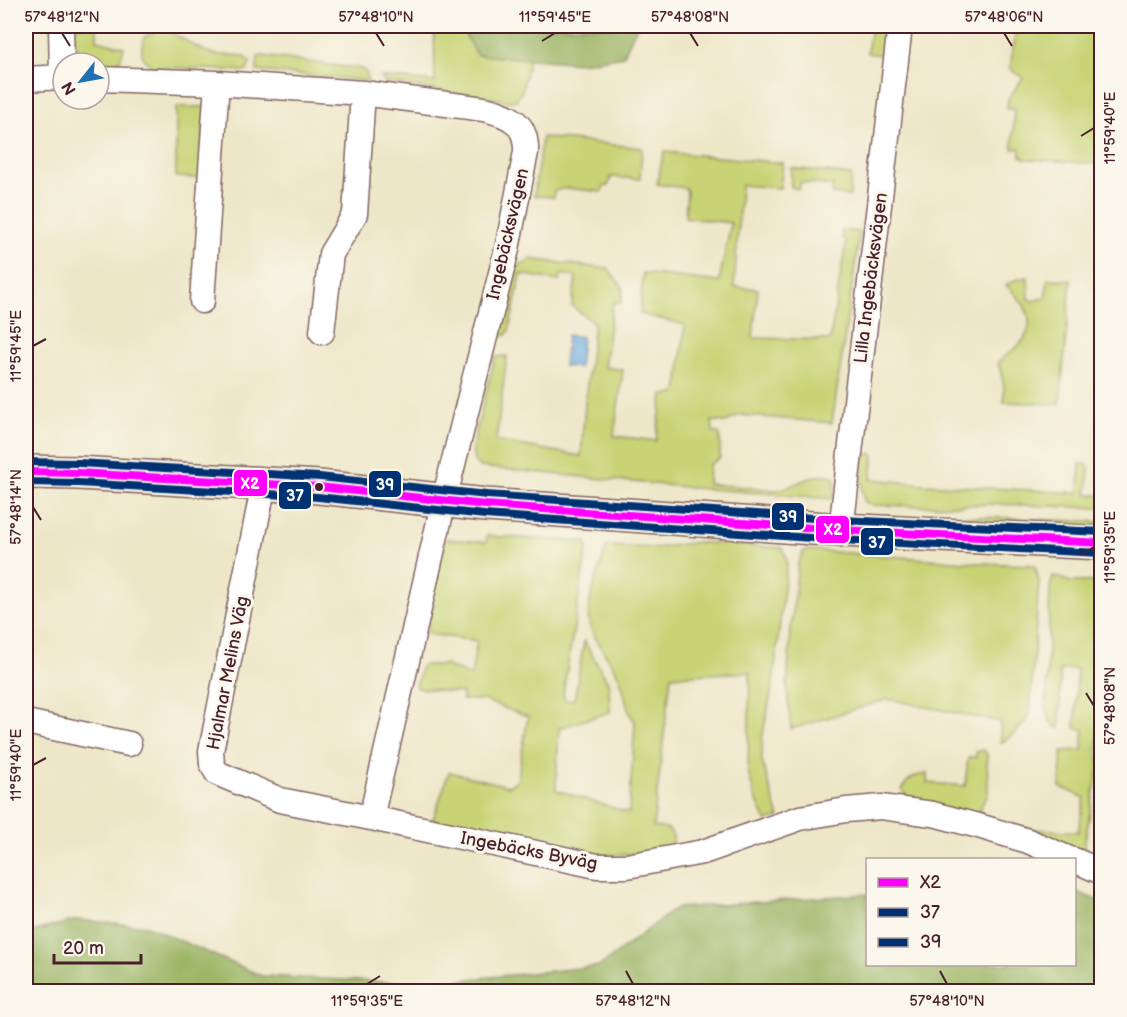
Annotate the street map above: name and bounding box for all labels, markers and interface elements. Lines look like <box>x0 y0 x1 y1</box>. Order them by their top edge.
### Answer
text: 57°48'12"N <box>24 8 100 27</box>
text: 57°48'10"N <box>338 8 414 27</box>
text: 11°59'45"E <box>519 8 591 27</box>
text: 57°48'08"N <box>651 8 729 27</box>
text: 57°48'06"N <box>965 8 1044 27</box>
north arrow <box>51 51 111 111</box>
text: N <box>58 78 81 98</box>
text: 11°59'40"E <box>1101 92 1120 164</box>
street label: Ingebäcksvägen <box>483 166 533 302</box>
street label: Lilla Ingebäcksvägen <box>850 191 892 365</box>
text: 11°59'45"E <box>7 310 26 382</box>
text: 57°48'14"N <box>7 469 26 545</box>
line badge: X2 <box>233 469 268 497</box>
line badge: 39 <box>368 470 402 498</box>
text: X2 <box>240 475 260 494</box>
text: 39 <box>376 476 394 495</box>
line badge: 37 <box>278 481 312 510</box>
unlabelled marker <box>313 481 325 493</box>
text: 37 <box>286 487 304 506</box>
line badge: 39 <box>771 502 805 531</box>
text: 39 <box>779 508 797 527</box>
text: 11°59'35"E <box>1101 511 1120 583</box>
line badge: X2 <box>815 515 850 544</box>
text: X2 <box>823 521 843 540</box>
line badge: 37 <box>860 527 894 556</box>
text: 37 <box>868 534 886 553</box>
street label: Hjalmar Melins Väg <box>203 594 253 752</box>
text: 57°48'08"N <box>1101 667 1120 745</box>
text: 11°59'40"E <box>7 729 26 801</box>
street label: Ingebäcks Byväg <box>459 827 599 875</box>
legend <box>866 858 1076 966</box>
text: X2 <box>919 872 941 893</box>
text: 37 <box>920 902 940 923</box>
scale bar <box>54 927 141 965</box>
text: 39 <box>920 932 941 953</box>
text: 20 m <box>63 938 104 959</box>
text: 11°59'35"E <box>331 992 403 1011</box>
text: 57°48'12"N <box>595 992 671 1011</box>
text: 57°48'10"N <box>909 992 985 1011</box>

